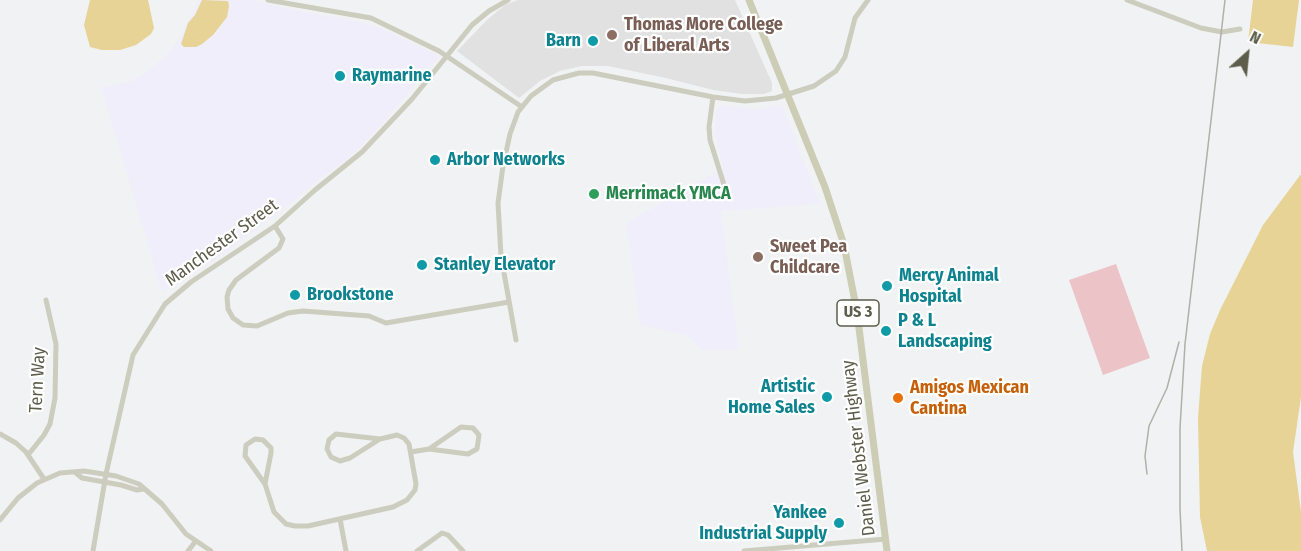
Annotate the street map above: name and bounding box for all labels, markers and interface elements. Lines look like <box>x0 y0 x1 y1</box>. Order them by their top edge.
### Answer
place label: Thomas More College of Liberal Arts <box>624 14 783 57</box>
north arrow <box>1217 24 1277 84</box>
text: N <box>1247 27 1264 48</box>
marker: Thomas More College of Liberal Arts <box>605 28 619 42</box>
place label: Barn <box>546 30 581 52</box>
marker: Barn <box>586 34 600 48</box>
place label: Raymarine <box>352 65 432 87</box>
marker: Raymarine <box>333 69 347 83</box>
place label: Arbor Networks <box>447 149 565 171</box>
marker: Arbor Networks <box>428 153 442 167</box>
place label: Merrimack YMCA <box>606 183 731 205</box>
marker: Merrimack YMCA <box>587 187 601 201</box>
street label: Manchester Street <box>161 195 283 291</box>
place label: Sweet Pea Childcare <box>770 236 847 278</box>
marker: Sweet Pea Childcare <box>751 250 765 264</box>
place label: Stanley Elevator <box>434 254 555 276</box>
marker: Stanley Elevator <box>415 258 429 272</box>
place label: Mercy Animal Hospital <box>899 265 999 308</box>
marker: Mercy Animal Hospital <box>880 279 894 293</box>
place label: Brookstone <box>307 284 394 306</box>
marker: Brookstone <box>288 288 302 302</box>
road number: US 3 <box>837 300 879 326</box>
place label: P & L Landscaping <box>898 310 992 352</box>
marker: P & L Landscaping <box>879 324 893 338</box>
street label: Tern Way <box>25 347 51 413</box>
street label: Daniel Webster Highway <box>837 359 881 537</box>
place label: Artistic Home Sales <box>728 376 815 418</box>
place label: Amigos Mexican Cantina <box>910 377 1029 420</box>
marker: Artistic Home Sales <box>820 390 834 404</box>
marker: Amigos Mexican Cantina <box>891 391 905 405</box>
place label: Yankee Industrial Supply <box>699 502 827 544</box>
marker: Yankee Industrial Supply <box>832 516 846 530</box>

